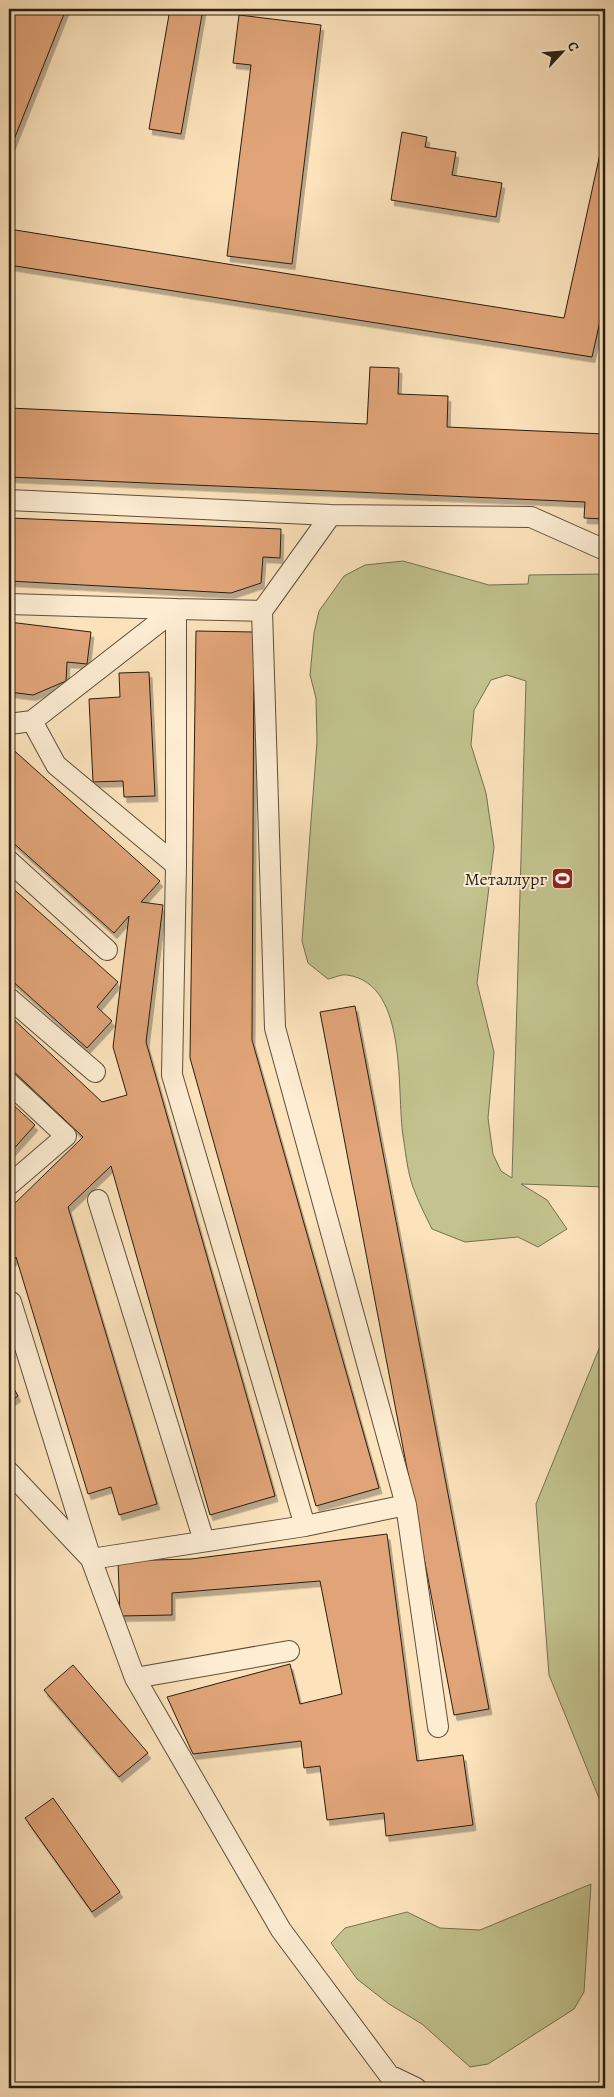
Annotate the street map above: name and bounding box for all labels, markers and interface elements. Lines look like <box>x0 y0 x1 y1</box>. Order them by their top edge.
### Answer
north arrow <box>536 28 586 78</box>
text: С <box>563 38 584 55</box>
place label: Металлург <box>465 867 547 891</box>
sports icon: Металлург <box>551 867 575 891</box>

